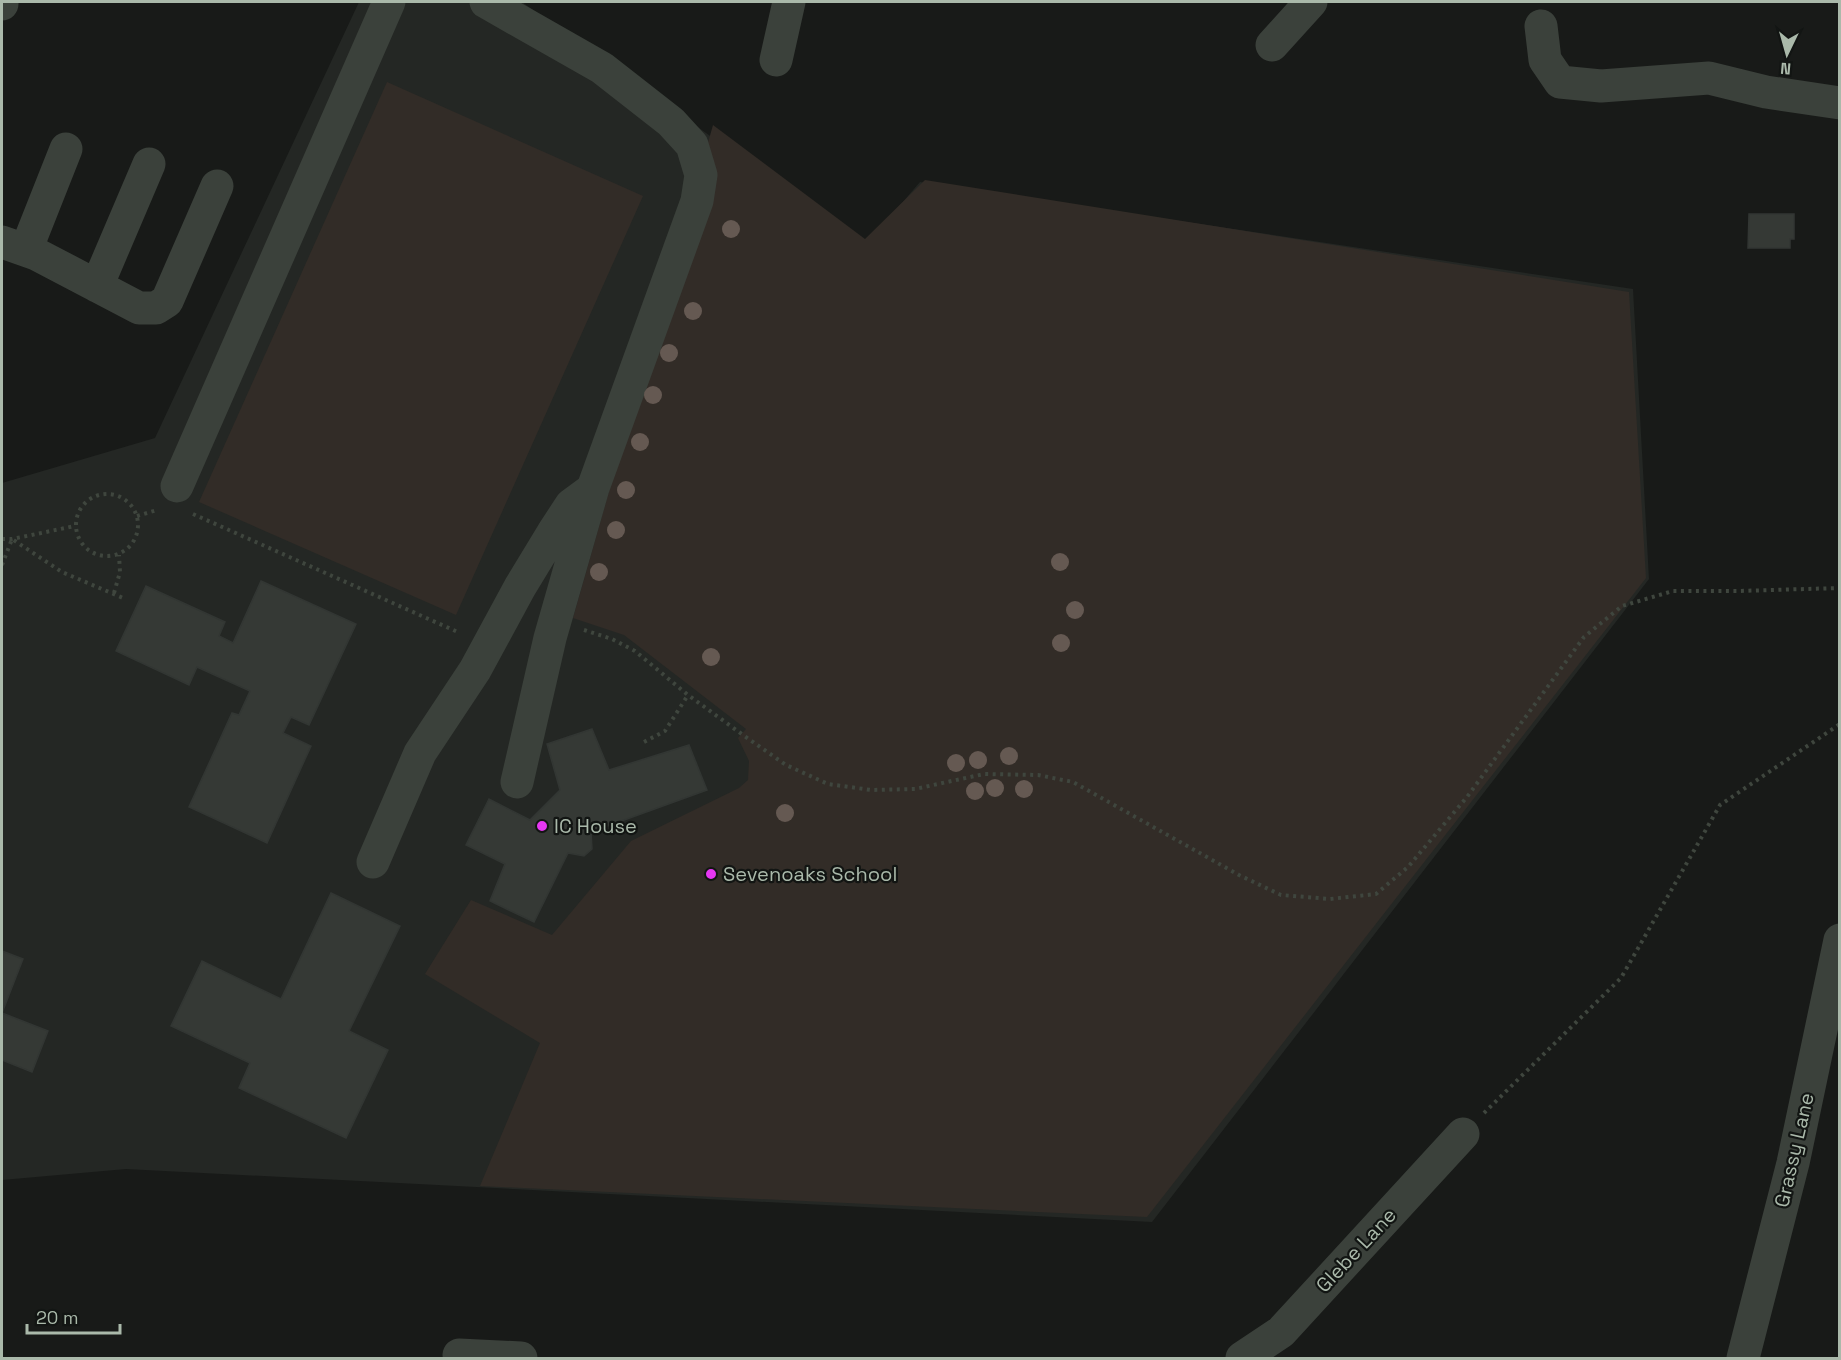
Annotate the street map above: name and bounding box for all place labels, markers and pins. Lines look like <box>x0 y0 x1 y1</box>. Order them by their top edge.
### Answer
place label: IC House <box>554 813 637 839</box>
marker: IC House <box>535 819 549 833</box>
place label: Sevenoaks School <box>723 861 897 887</box>
marker: Sevenoaks School <box>704 867 718 881</box>

